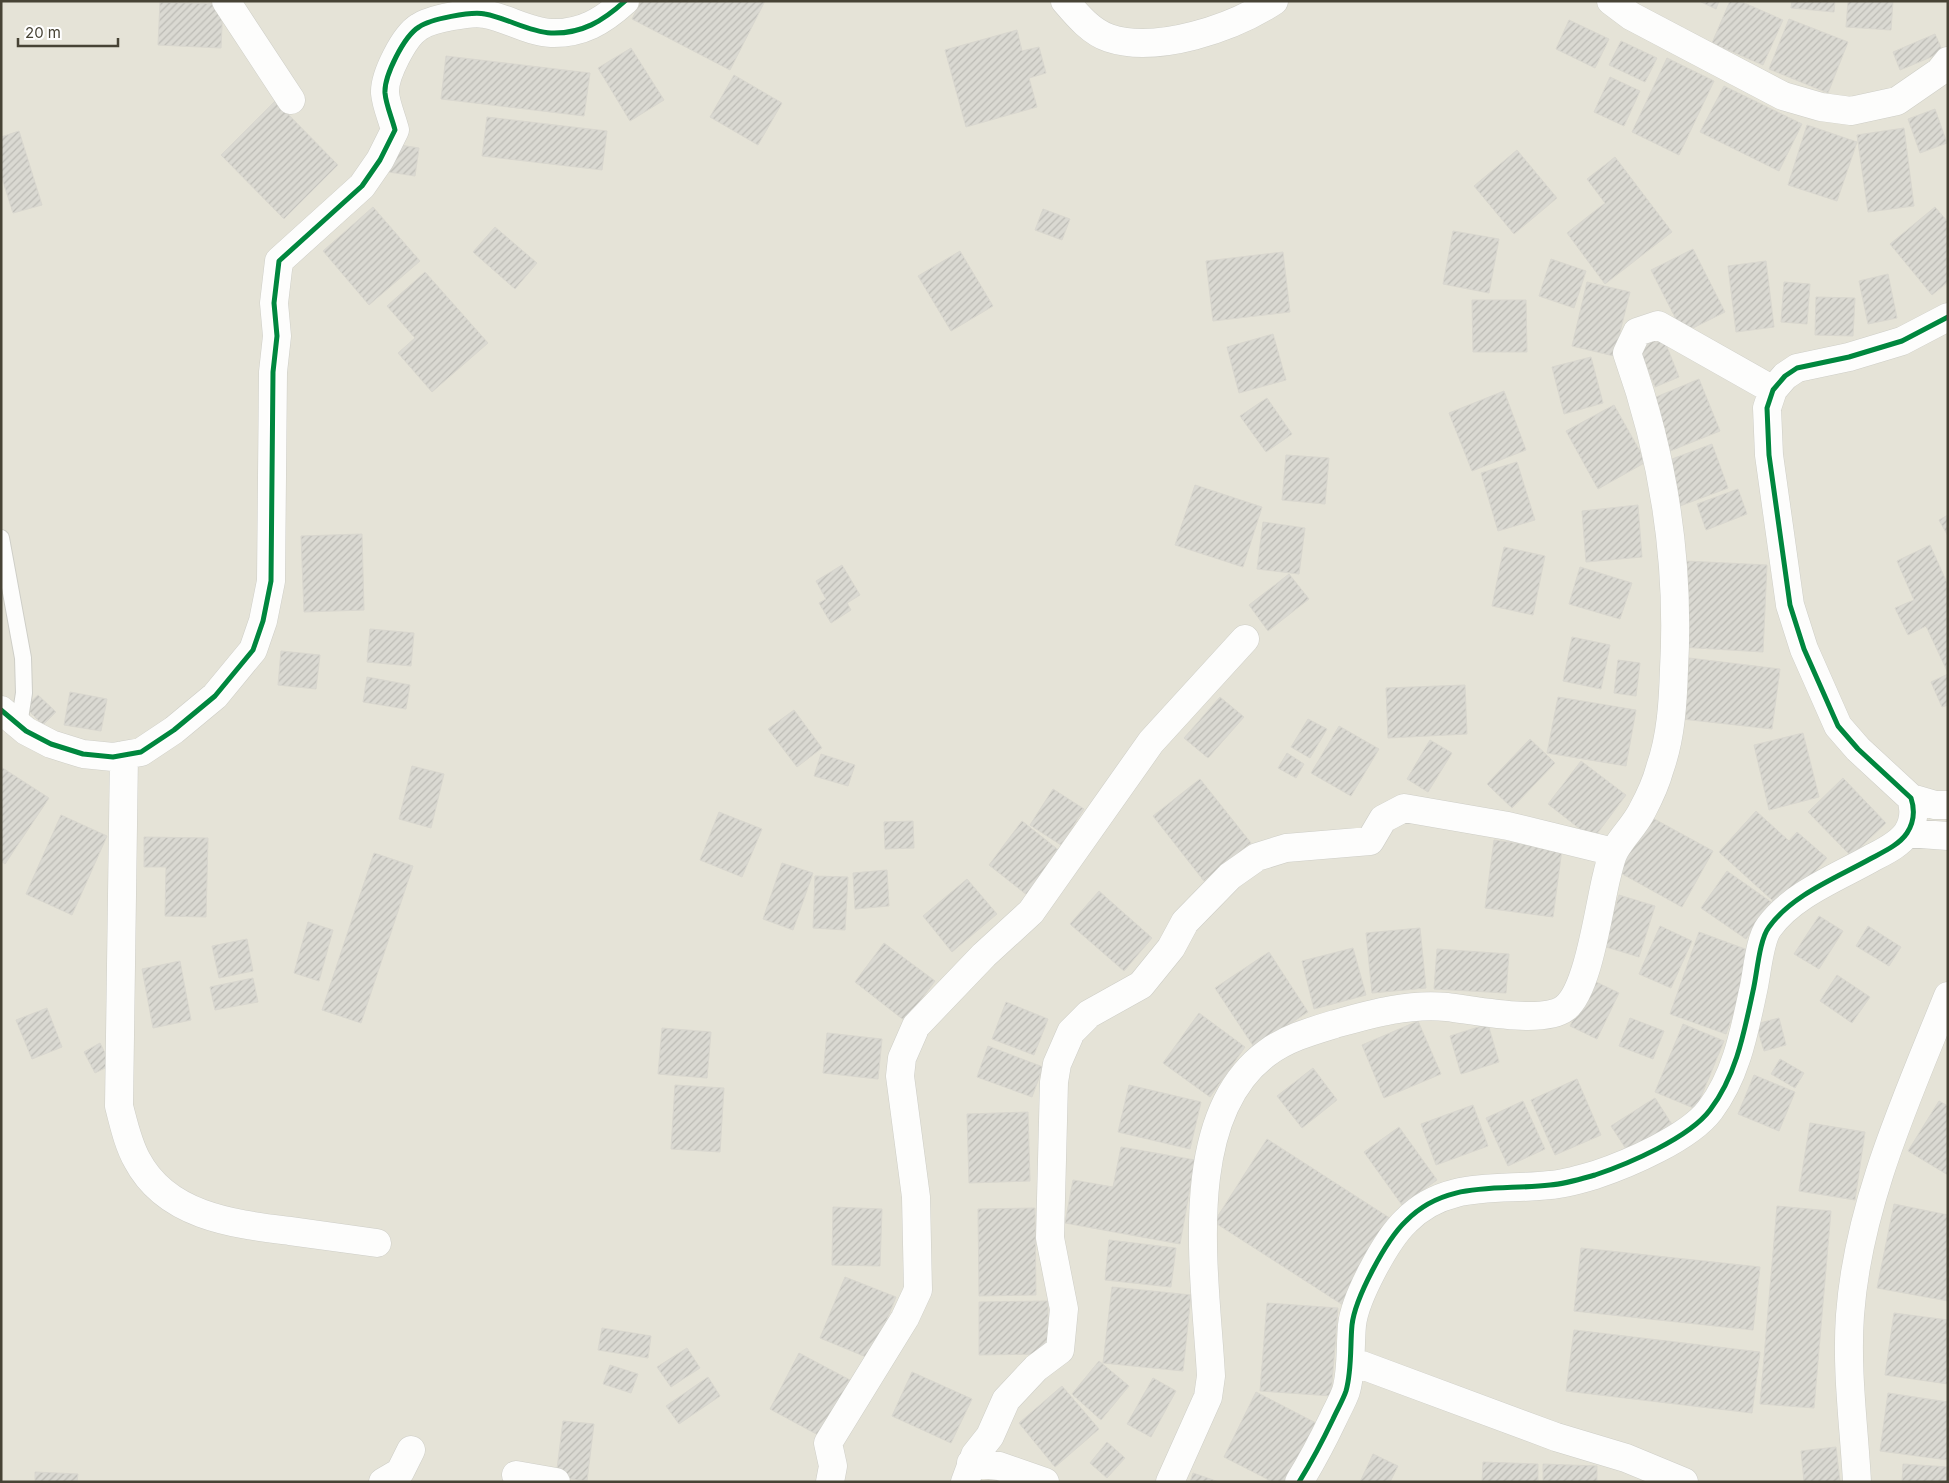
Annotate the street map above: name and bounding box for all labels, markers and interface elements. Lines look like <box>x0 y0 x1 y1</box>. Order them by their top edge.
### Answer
scale bar <box>18 15 118 47</box>
text: 20 m <box>25 23 61 42</box>

